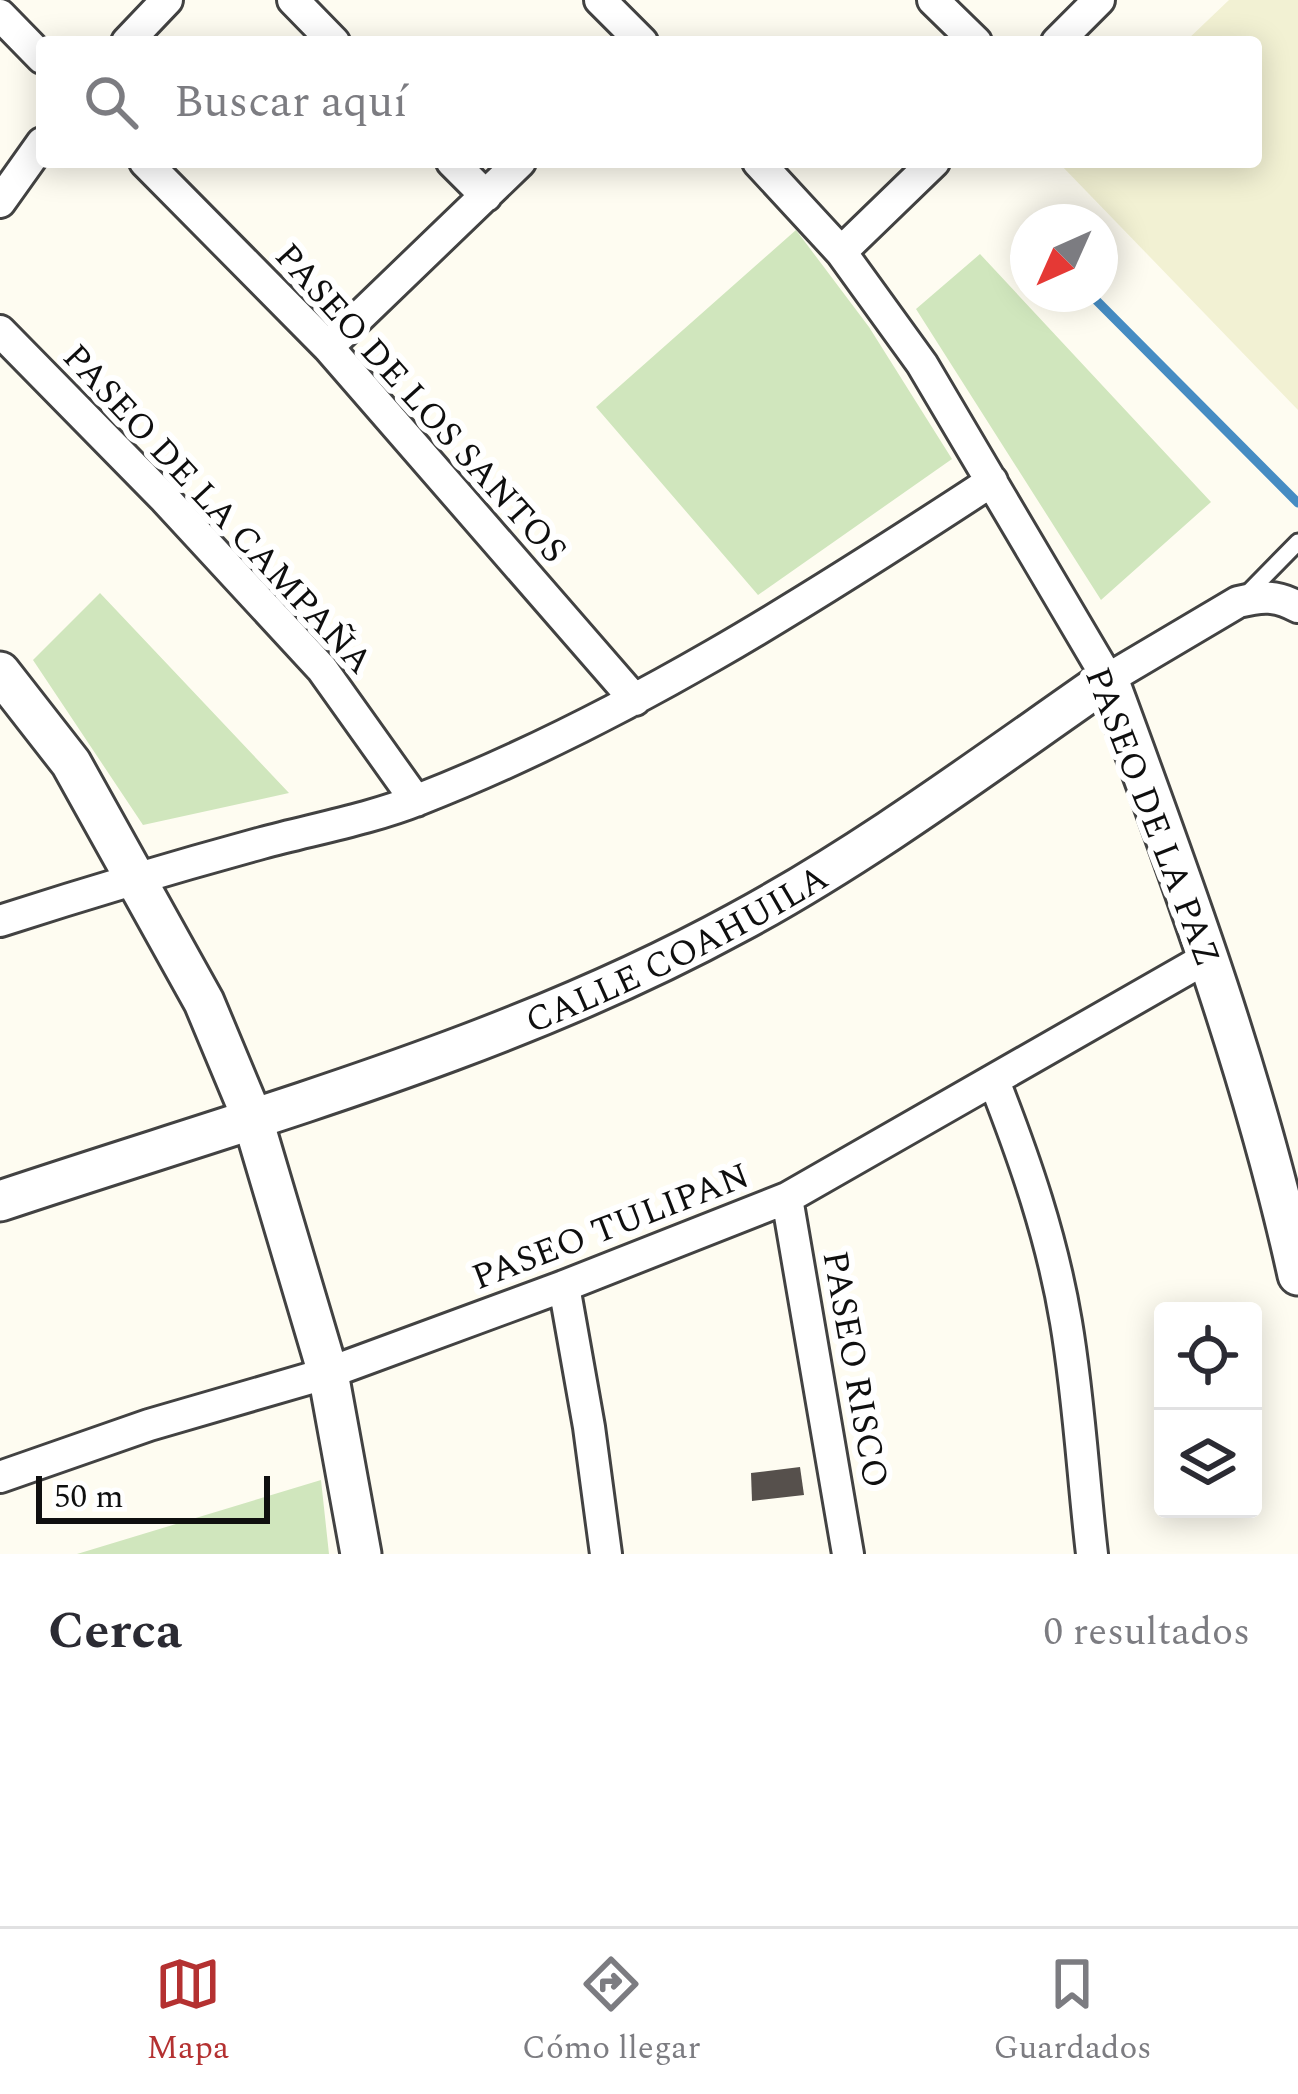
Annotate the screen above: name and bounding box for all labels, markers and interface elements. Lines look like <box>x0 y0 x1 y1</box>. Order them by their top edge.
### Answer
search box <box>36 36 1262 168</box>
text: Buscar aquí <box>174 68 407 137</box>
icon: search <box>78 69 144 135</box>
north arrow <box>1010 204 1118 312</box>
street label: PASEO DE LOS SANTOS <box>261 231 579 576</box>
street label: PASEO DE LA CAMPAÑA <box>49 332 386 687</box>
street label: PASEO DE LA PAZ <box>1069 659 1234 974</box>
street label: CALLE COAHUILA <box>517 851 839 1049</box>
street label: PASEO TULIPAN <box>464 1149 758 1306</box>
street label: PASEO RISCO <box>807 1247 902 1492</box>
map controls <box>1154 1302 1262 1518</box>
button: locate <box>1154 1302 1262 1410</box>
button: layers <box>1154 1410 1262 1518</box>
scale bar <box>36 1470 270 1523</box>
text: 50 m <box>54 1472 124 1522</box>
text: Cerca <box>48 1593 182 1671</box>
text: 0 resultados <box>1044 1603 1250 1662</box>
tab: Mapa <box>146 1951 229 2073</box>
tab: Cómo llegar <box>522 1951 701 2073</box>
tab: Guardados <box>993 1951 1152 2073</box>

